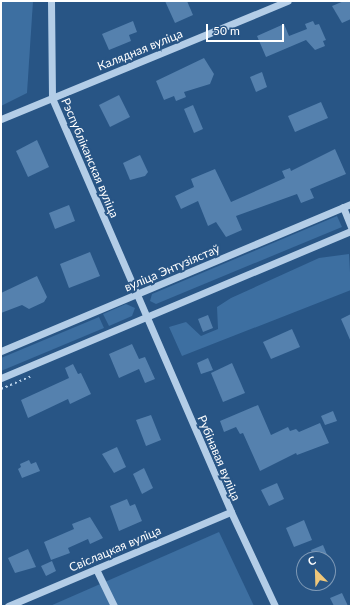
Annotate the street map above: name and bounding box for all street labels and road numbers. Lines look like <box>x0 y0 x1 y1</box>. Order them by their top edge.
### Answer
street label: Калядная вуліца <box>95 26 185 74</box>
street label: Рэспубліканская вуліца <box>58 96 122 220</box>
street label: вуліца Энтузіястаў <box>122 241 222 295</box>
street label: Рубінавая вуліца <box>195 413 243 503</box>
street label: Свіслацкая вуліца <box>67 523 163 575</box>

